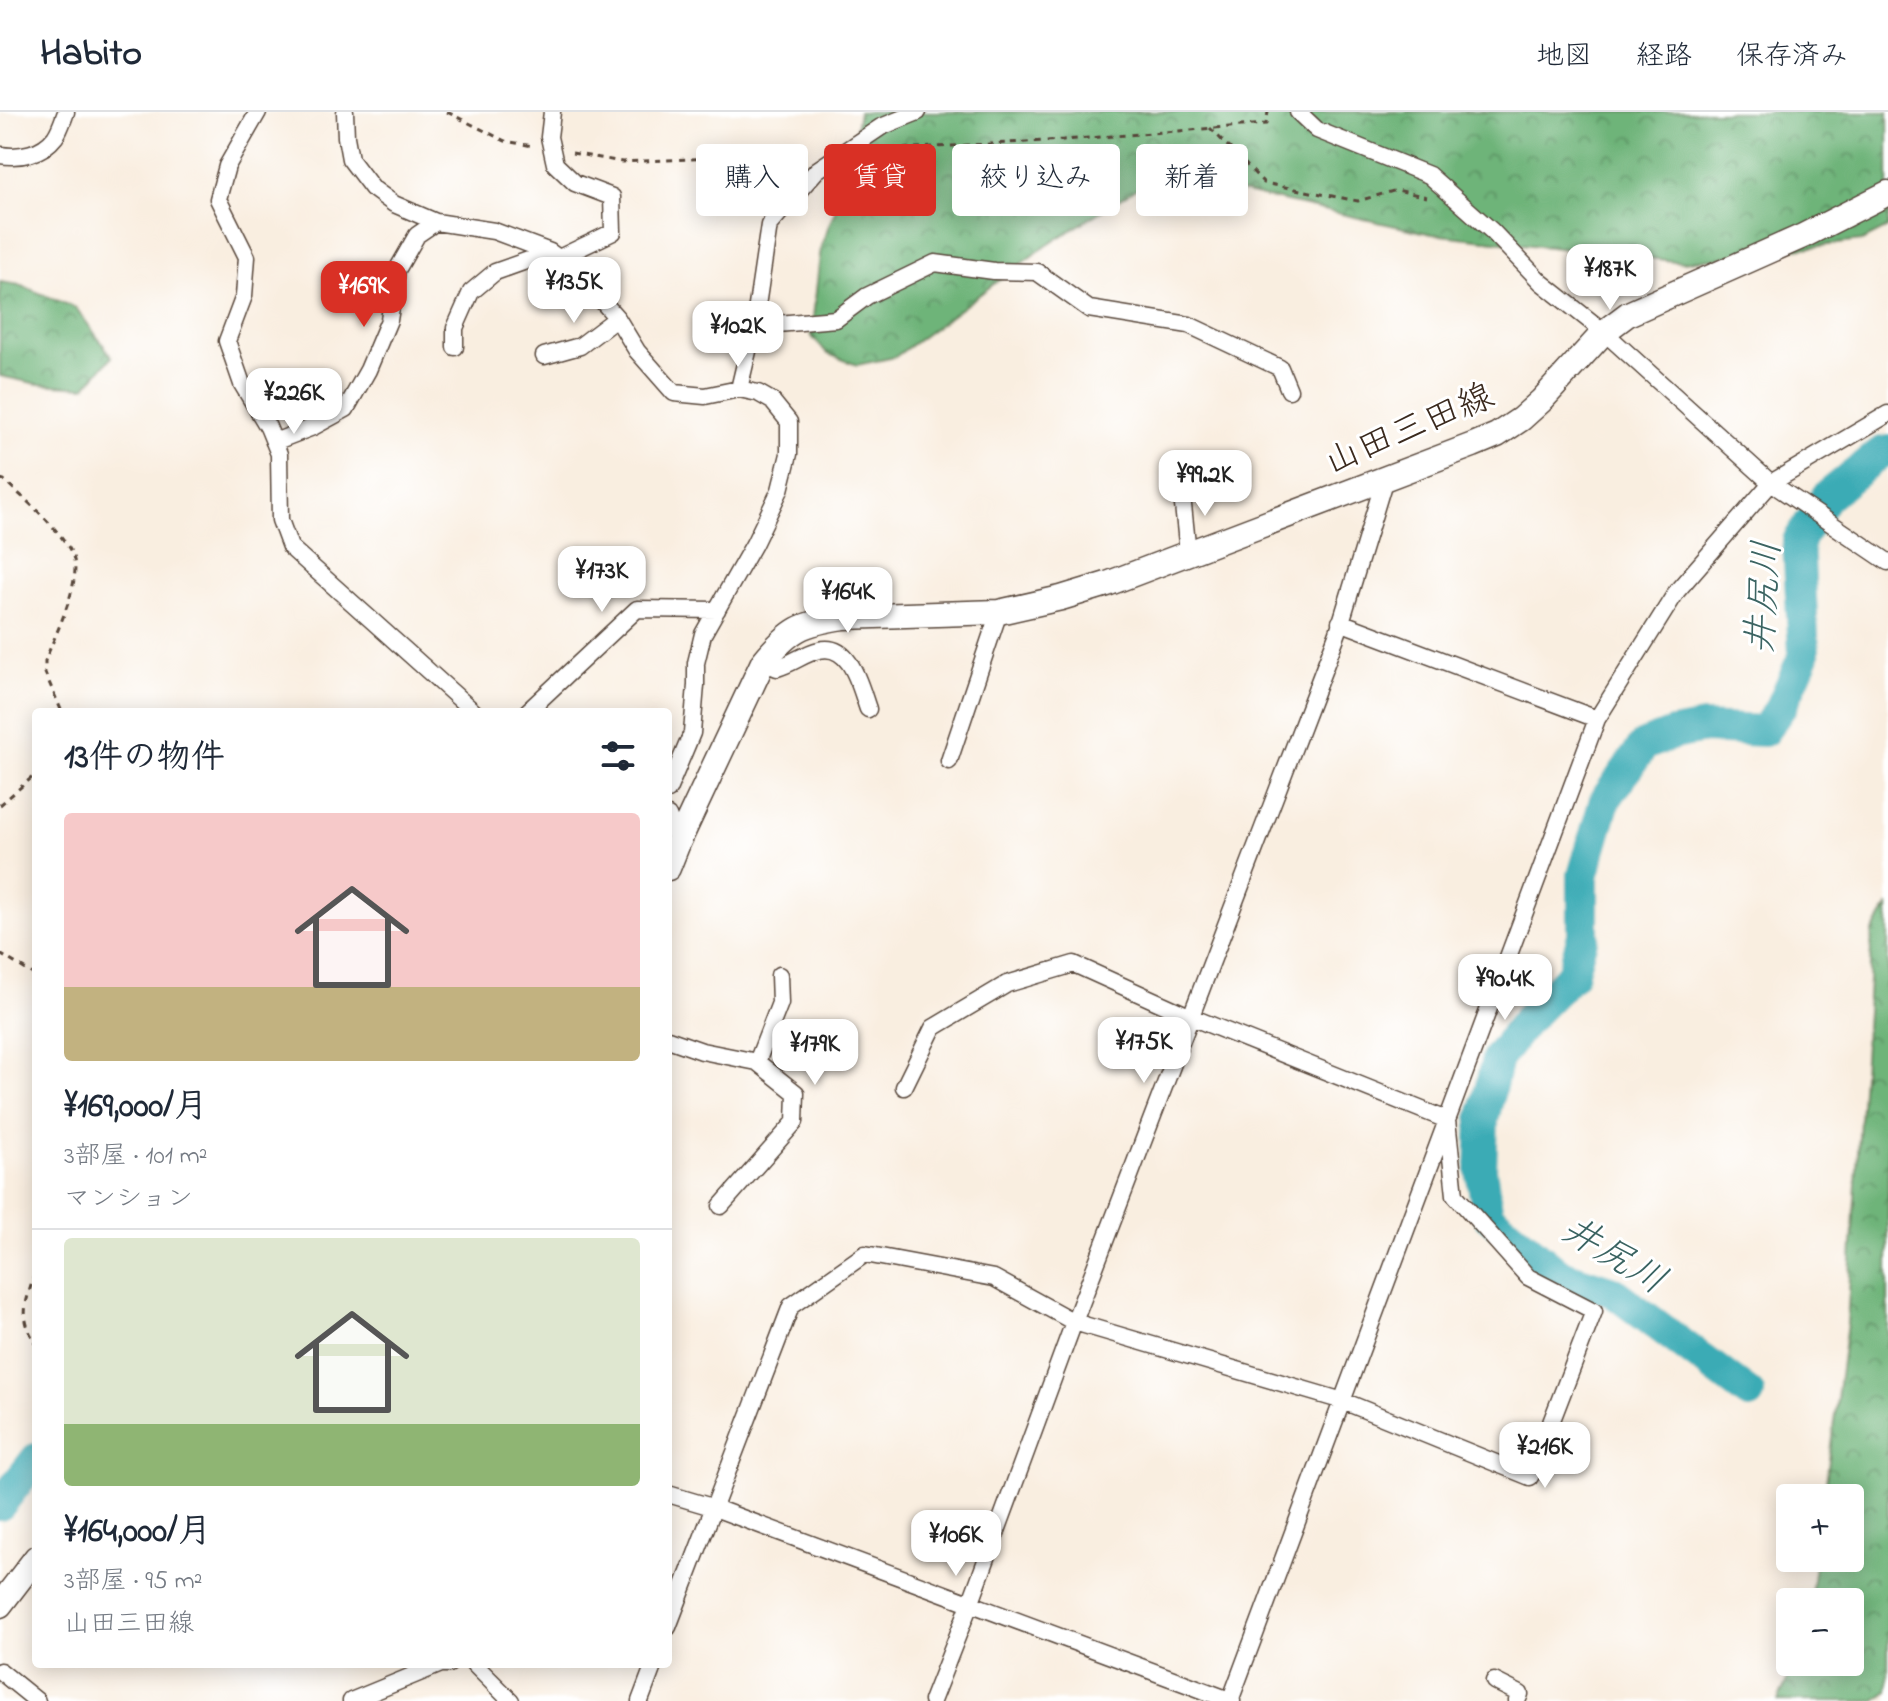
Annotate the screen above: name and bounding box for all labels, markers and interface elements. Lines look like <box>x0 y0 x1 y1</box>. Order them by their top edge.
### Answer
text: Habito <box>40 27 142 83</box>
text: 地図 <box>1536 37 1592 78</box>
text: 経路 <box>1636 37 1692 78</box>
text: 保存済み <box>1736 37 1848 78</box>
chip: 購入 <box>696 144 808 216</box>
chip: 賃貸 <box>824 144 936 216</box>
chip: 絞り込み <box>952 144 1120 216</box>
chip: 新着 <box>1136 144 1248 216</box>
pin: ¥187K <box>1554 244 1666 312</box>
text: ¥187K <box>1584 251 1636 289</box>
pin: ¥135K <box>518 257 630 325</box>
pin: ¥169K <box>308 261 420 329</box>
text: ¥135K <box>546 264 602 302</box>
text: ¥169K <box>339 268 389 306</box>
pin: ¥102K <box>682 301 794 369</box>
text: ¥102K <box>710 308 766 346</box>
pin: ¥226K <box>238 368 350 436</box>
street label: 山田三田線 <box>1317 372 1503 491</box>
text: ¥226K <box>264 375 324 413</box>
pin: ¥99.2K <box>1140 450 1270 518</box>
text: ¥99.2K <box>1177 457 1233 495</box>
water label: 井尻川 <box>1734 538 1798 656</box>
pin: ¥173K <box>546 546 658 614</box>
text: ¥173K <box>576 553 628 591</box>
pin: ¥164K <box>792 567 904 635</box>
text: ¥164K <box>821 574 875 612</box>
text: 13件の物件 <box>64 734 225 784</box>
icon: filters <box>596 734 640 778</box>
icon: home <box>280 865 424 1009</box>
pin: ¥90.4K <box>1440 954 1570 1022</box>
text: ¥90.4K <box>1476 961 1534 999</box>
pin: ¥175K <box>1088 1017 1200 1085</box>
pin: ¥179K <box>759 1019 871 1087</box>
text: ¥175K <box>1116 1024 1172 1062</box>
text: ¥179K <box>790 1026 840 1064</box>
text: ¥169,000/月 <box>64 1083 208 1133</box>
text: 3部屋 · 101 m² <box>64 1138 207 1176</box>
text: マンション <box>64 1181 193 1219</box>
water label: 井尻川 <box>1550 1204 1676 1311</box>
icon: home <box>280 1290 424 1434</box>
pin: ¥216K <box>1489 1422 1601 1490</box>
text: ¥216K <box>1517 1429 1573 1467</box>
map controls <box>1776 1484 1864 1676</box>
button: + <box>1776 1484 1864 1572</box>
text: ¥164,000/月 <box>64 1508 212 1558</box>
pin: ¥106K <box>900 1510 1012 1578</box>
text: ¥106K <box>929 1517 983 1555</box>
text: 3部屋 · 95 m² <box>64 1563 202 1601</box>
button: − <box>1776 1588 1864 1676</box>
text: 山田三田線 <box>64 1606 194 1644</box>

